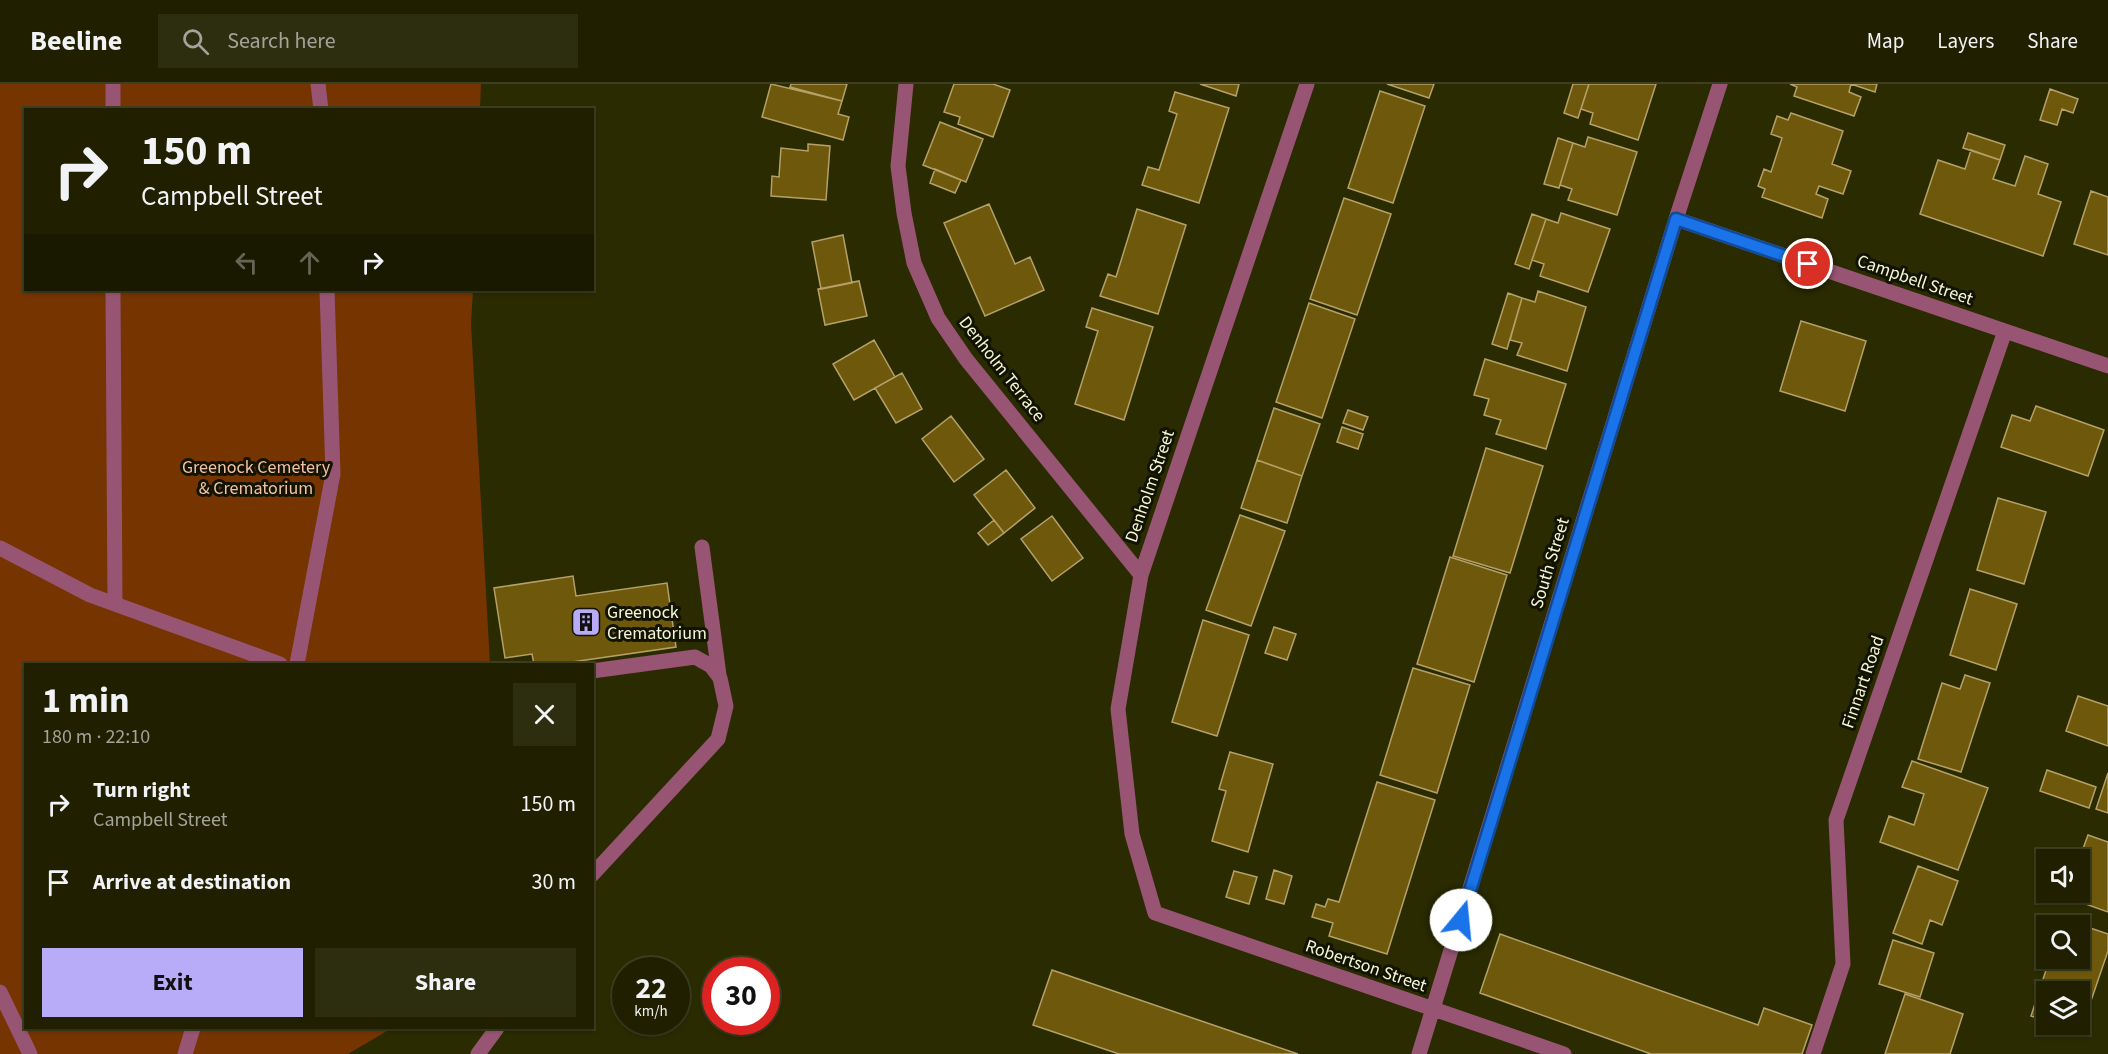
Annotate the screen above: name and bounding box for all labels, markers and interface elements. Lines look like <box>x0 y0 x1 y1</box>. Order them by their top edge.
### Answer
search box <box>158 14 578 68</box>
text: Beeline <box>30 21 122 61</box>
icon: search <box>179 25 212 58</box>
text: Search here <box>227 25 336 57</box>
text: Map <box>1867 26 1904 56</box>
text: Layers <box>1937 26 1994 56</box>
text: Share <box>2027 26 2078 56</box>
text: 150 m <box>141 121 252 181</box>
icon: right <box>42 132 120 210</box>
text: Campbell Street <box>141 177 323 216</box>
pin <box>1782 238 1833 289</box>
icon: left <box>230 246 263 279</box>
icon: ahead <box>293 246 326 279</box>
icon: right <box>356 246 389 279</box>
icon: arrive <box>1791 247 1824 280</box>
street label: Campbell Street <box>1854 248 1976 312</box>
street label: Denholm Terrace <box>953 311 1051 427</box>
street label: Denholm Street <box>1119 426 1181 546</box>
park label: Greenock Cemetery & Crematorium <box>182 455 331 501</box>
street label: South Street <box>1524 515 1576 611</box>
place label: Greenock Crematorium <box>607 600 707 646</box>
building icon: Greenock Crematorium <box>570 606 602 638</box>
street label: Finnart Road <box>1835 632 1891 732</box>
text: 1 min <box>42 675 130 726</box>
button: close <box>513 683 576 746</box>
text: 180 m · 22:10 <box>42 723 150 751</box>
text: Turn right <box>93 774 190 806</box>
icon: right <box>42 788 75 821</box>
text: 150 m <box>521 788 576 820</box>
text: Campbell Street <box>93 806 227 834</box>
map controls <box>2036 849 2090 1035</box>
button: sound <box>2036 849 2090 903</box>
icon: arrive <box>42 866 75 899</box>
text: Arrive at destination <box>93 866 291 898</box>
text: 30 m <box>531 866 576 898</box>
position arrow <box>1429 888 1493 952</box>
button: search <box>2036 915 2090 969</box>
street label: Robertson Street <box>1302 934 1430 998</box>
button: Exit <box>42 948 303 1017</box>
button: Share <box>315 948 576 1017</box>
speed limit sign: 30 <box>702 957 780 1035</box>
text: 22 <box>635 967 667 1010</box>
button: layers <box>2036 981 2090 1035</box>
text: km/h <box>634 1001 668 1022</box>

